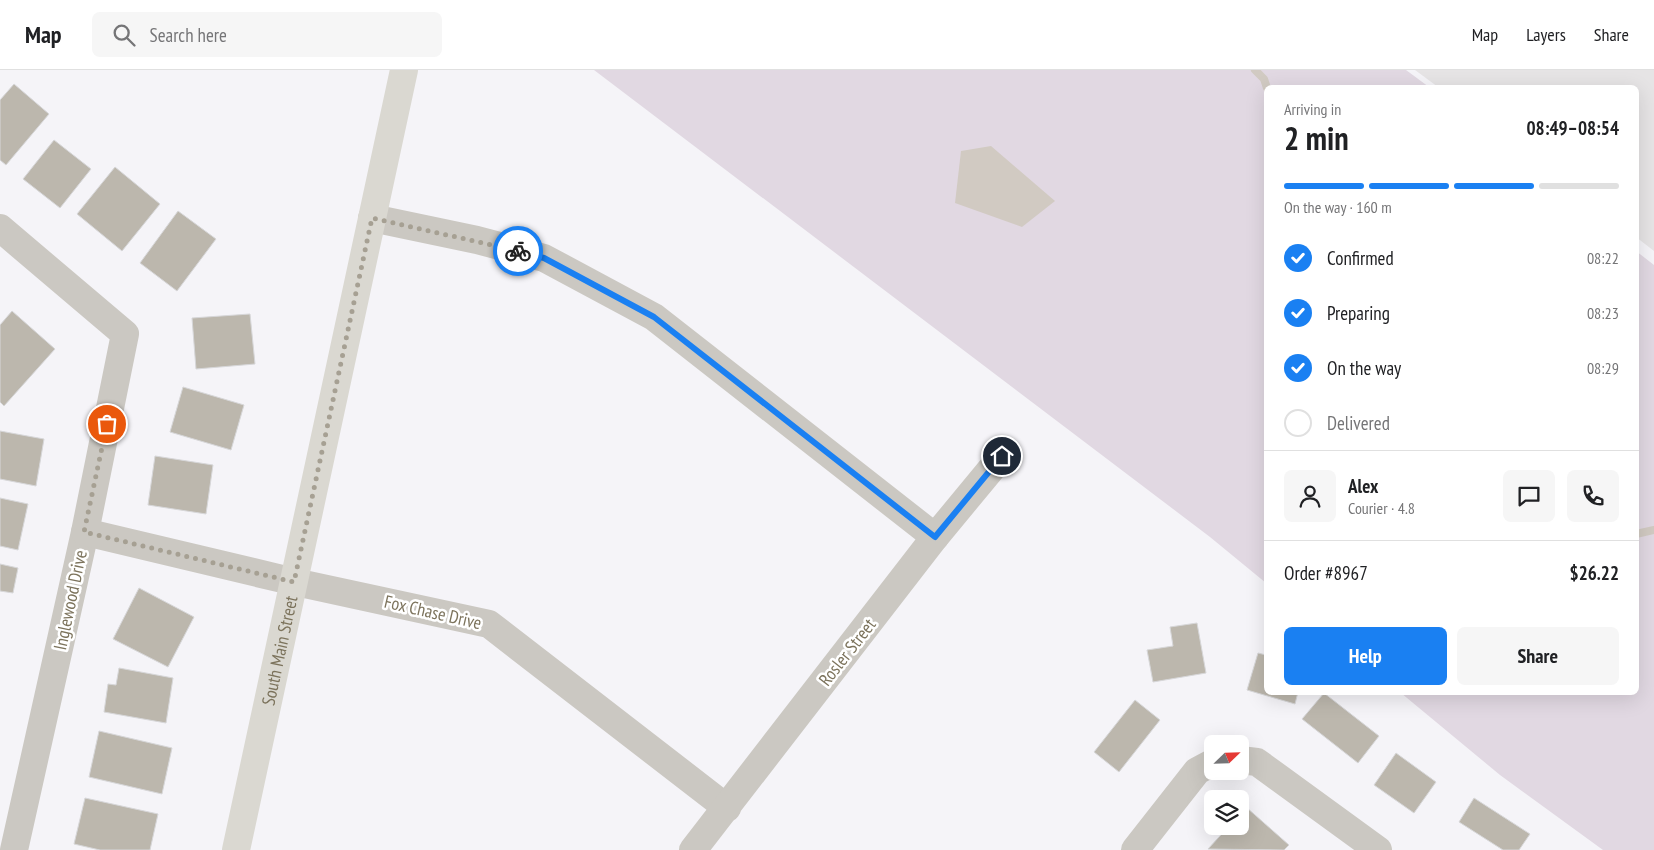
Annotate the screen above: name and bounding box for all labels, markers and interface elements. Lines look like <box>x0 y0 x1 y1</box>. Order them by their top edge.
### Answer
search box <box>92 12 442 57</box>
text: Map <box>25 19 62 50</box>
icon: search <box>110 21 138 49</box>
text: Search here <box>150 23 227 47</box>
text: Map <box>1472 23 1498 46</box>
text: Layers <box>1526 23 1566 46</box>
text: Share <box>1594 23 1629 46</box>
text: Arriving in <box>1284 99 1341 119</box>
text: 08:49–08:54 <box>1526 116 1619 140</box>
text: 2 min <box>1284 117 1349 159</box>
text: On the way · 160 m <box>1284 197 1392 217</box>
courier <box>493 226 543 276</box>
icon: bike <box>504 237 532 265</box>
icon: check <box>1284 244 1312 272</box>
text: Confirmed <box>1327 246 1394 270</box>
text: 08:22 <box>1587 248 1619 268</box>
icon: check <box>1284 299 1312 327</box>
text: Preparing <box>1327 301 1390 325</box>
text: 08:23 <box>1587 303 1619 323</box>
icon: check <box>1284 354 1312 382</box>
text: On the way <box>1327 356 1401 380</box>
text: 08:29 <box>1587 358 1619 378</box>
pin <box>86 403 128 445</box>
icon: bag <box>93 410 121 438</box>
text: Delivered <box>1327 411 1390 435</box>
pin <box>981 435 1023 477</box>
icon: home <box>988 442 1016 470</box>
button: person <box>1284 470 1336 522</box>
button: chat <box>1503 470 1555 522</box>
button: phone <box>1567 470 1619 522</box>
text: Alex <box>1348 474 1378 498</box>
text: Courier · 4.8 <box>1348 498 1415 518</box>
street label: Inglewood Drive <box>48 548 92 652</box>
text: Order #8967 <box>1284 561 1368 585</box>
text: $26.22 <box>1570 561 1619 585</box>
street label: Fox Chase Drive <box>382 590 484 634</box>
street label: South Main Street <box>256 594 302 708</box>
street label: Rosler Street <box>813 614 881 690</box>
button: Help <box>1284 627 1447 685</box>
button: Share <box>1457 627 1619 685</box>
north arrow <box>1204 735 1249 780</box>
map controls <box>1204 735 1249 835</box>
button: layers <box>1204 790 1249 835</box>

